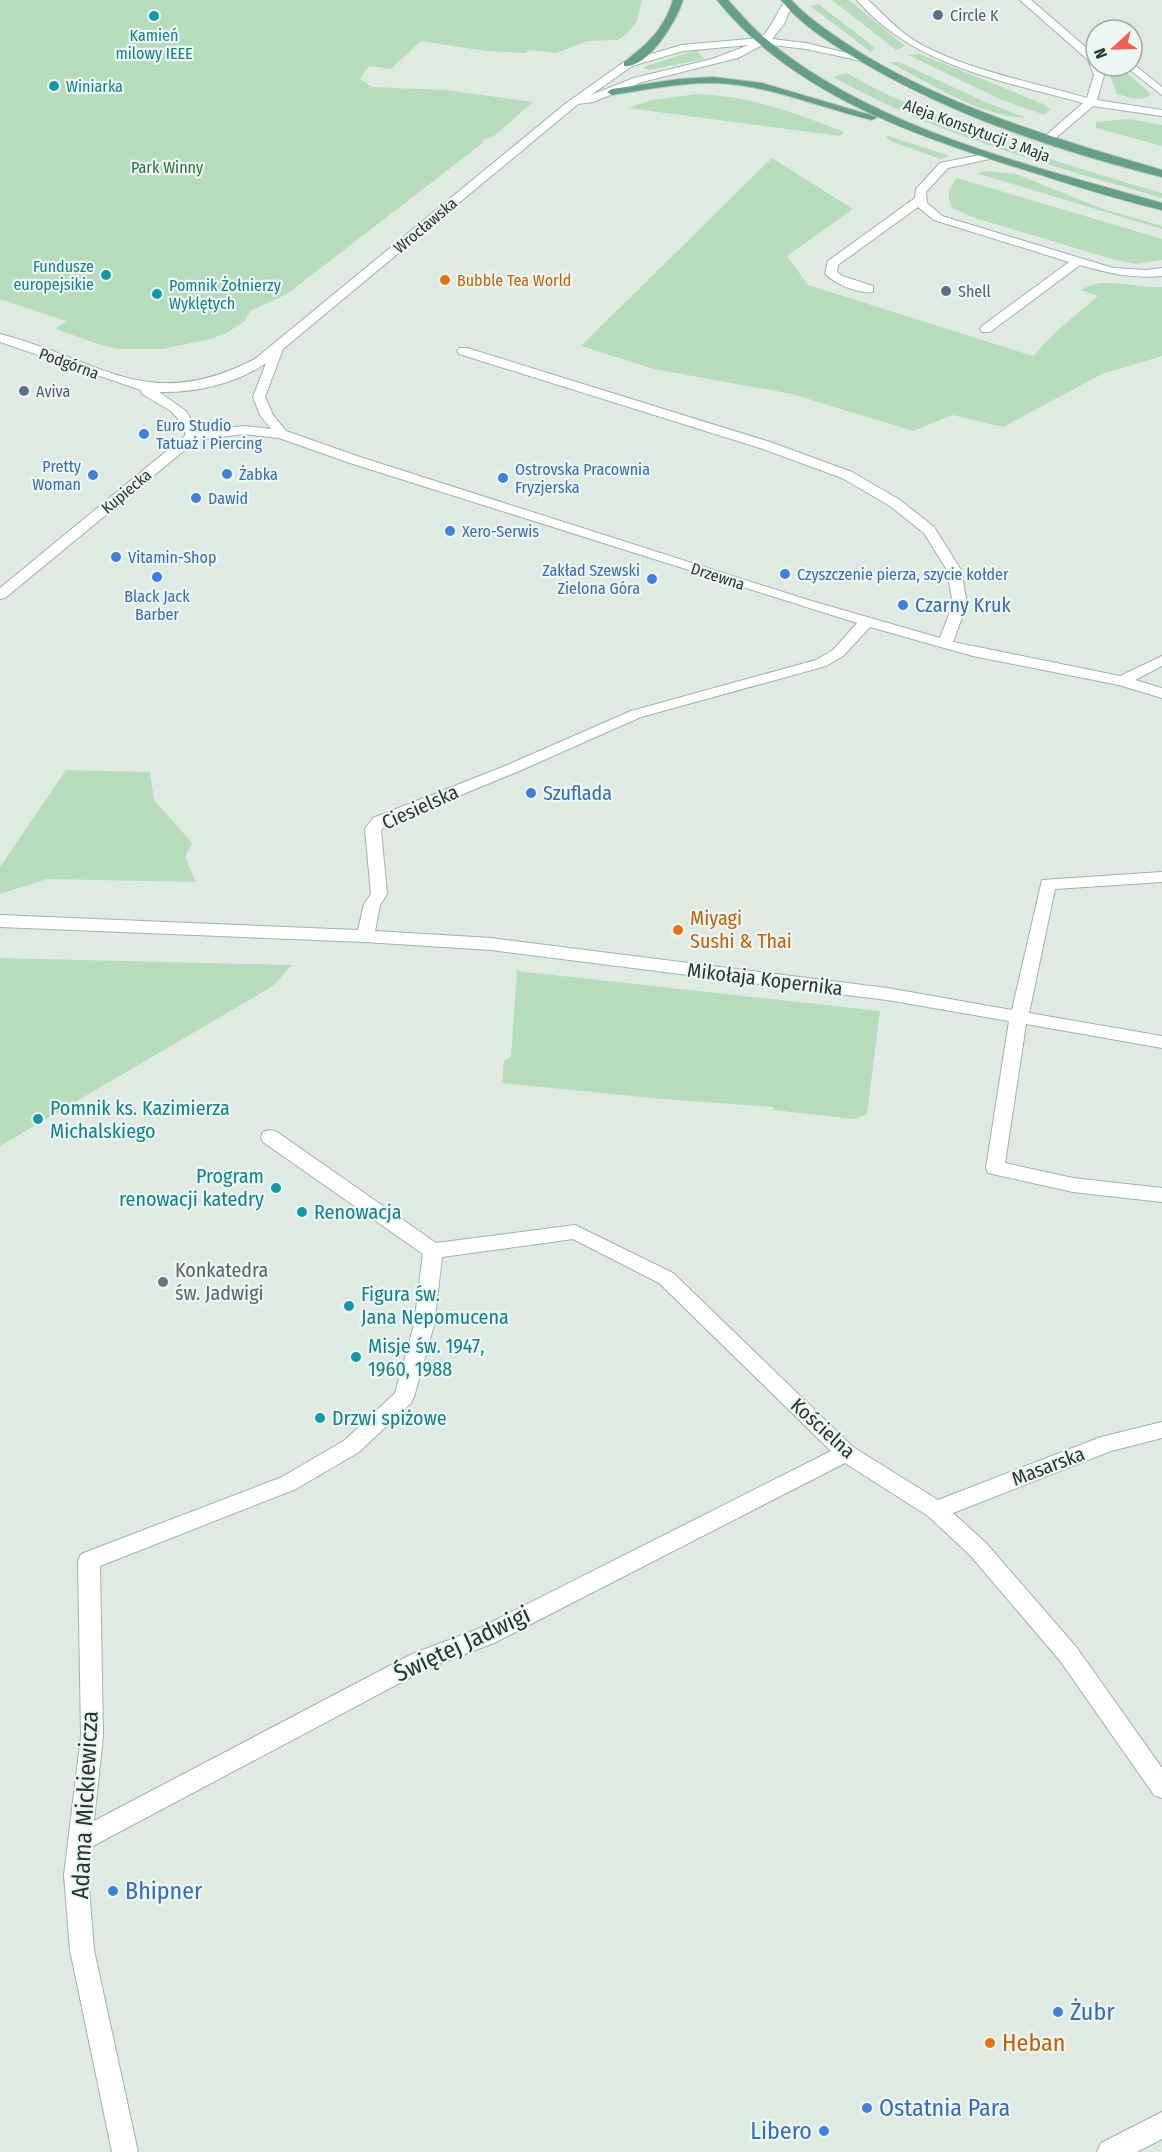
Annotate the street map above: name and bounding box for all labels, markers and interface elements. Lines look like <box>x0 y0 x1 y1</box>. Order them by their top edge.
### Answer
place label: Circle K <box>950 6 999 25</box>
marker: Circle K <box>931 8 945 22</box>
marker: Kamień milowy IEEE <box>147 9 161 23</box>
north arrow <box>1084 18 1144 78</box>
place label: Kamień milowy IEEE <box>116 26 192 63</box>
text: N <box>1090 45 1111 61</box>
place label: Winiarka <box>66 77 123 96</box>
marker: Winiarka <box>47 79 61 93</box>
street label: Aleja Konstytucji 3 Maja <box>901 95 1053 166</box>
park label: Park Winny <box>131 158 204 177</box>
street label: Wrocławska <box>390 193 461 257</box>
place label: Fundusze europejsikie <box>13 257 94 294</box>
marker: Fundusze europejsikie <box>99 268 113 282</box>
place label: Bubble Tea World <box>457 271 571 290</box>
marker: Bubble Tea World <box>438 273 452 287</box>
place label: Pomnik Żołnierzy Wyklętych <box>169 276 282 313</box>
place label: Shell <box>958 282 991 301</box>
marker: Shell <box>939 284 953 298</box>
marker: Pomnik Żołnierzy Wyklętych <box>150 287 164 301</box>
street label: Podgórna <box>36 344 102 383</box>
place label: Aviva <box>36 382 70 401</box>
marker: Aviva <box>17 384 31 398</box>
place label: Euro Studio Tatuaż i Piercing <box>156 416 263 453</box>
marker: Euro Studio Tatuaż i Piercing <box>137 427 151 441</box>
place label: Pretty Woman <box>32 457 82 494</box>
place label: Ostrovska Pracownia Fryzjerska <box>515 460 650 497</box>
street label: Kupiecka <box>98 465 155 518</box>
place label: Żabka <box>239 465 278 484</box>
marker: Żabka <box>220 467 234 481</box>
marker: Pretty Woman <box>86 468 100 482</box>
marker: Ostrovska Pracownia Fryzjerska <box>496 471 510 485</box>
place label: Dawid <box>208 489 248 508</box>
marker: Dawid <box>189 491 203 505</box>
place label: Xero-Serwis <box>462 522 539 541</box>
marker: Xero-Serwis <box>443 524 457 538</box>
place label: Vitamin-Shop <box>128 548 216 567</box>
marker: Vitamin-Shop <box>109 550 123 564</box>
street label: Drzewna <box>688 559 747 594</box>
place label: Zakład Szewski Zielona Góra <box>542 561 640 598</box>
place label: Czyszczenie pierza, szycie kołder <box>797 565 1009 584</box>
marker: Czyszczenie pierza, szycie kołder <box>778 567 792 581</box>
marker: Black Jack Barber <box>150 570 164 584</box>
marker: Zakład Szewski Zielona Góra <box>645 572 659 586</box>
place label: Black Jack Barber <box>124 587 190 624</box>
place label: Czarny Kruk <box>915 593 1012 617</box>
marker: Czarny Kruk <box>896 598 910 612</box>
street label: Ciesielska <box>378 780 462 834</box>
place label: Szuflada <box>543 781 612 805</box>
marker: Szuflada <box>524 786 538 800</box>
place label: Miyagi Sushi & Thai <box>690 906 792 953</box>
marker: Miyagi Sushi & Thai <box>671 923 685 937</box>
street label: Mikołaja Kopernika <box>686 958 844 1000</box>
place label: Pomnik ks. Kazimierza Michalskiego <box>50 1096 230 1143</box>
marker: Pomnik ks. Kazimierza Michalskiego <box>31 1112 45 1126</box>
place label: Program renowacji katedry <box>119 1164 264 1211</box>
marker: Program renowacji katedry <box>269 1181 283 1195</box>
place label: Renowacja <box>314 1200 402 1224</box>
marker: Renowacja <box>295 1205 309 1219</box>
place label: Konkatedra św. Jadwigi <box>175 1258 268 1305</box>
marker: Konkatedra św. Jadwigi <box>156 1275 170 1289</box>
place label: Figura św. Jana Nepomucena <box>361 1282 509 1329</box>
marker: Figura św. Jana Nepomucena <box>342 1299 356 1313</box>
place label: Misje św. 1947, 1960, 1988 <box>368 1334 484 1381</box>
marker: Misje św. 1947, 1960, 1988 <box>349 1350 363 1364</box>
street label: Kościelna <box>786 1393 860 1463</box>
place label: Drzwi spiżowe <box>332 1406 447 1430</box>
marker: Drzwi spiżowe <box>313 1411 327 1425</box>
street label: Masarska <box>1008 1441 1088 1491</box>
street label: Świętej Jadwigi <box>390 1600 534 1688</box>
street label: Adama Mickiewicza <box>66 1710 104 1900</box>
place label: Bhipner <box>125 1877 203 1905</box>
marker: Bhipner <box>106 1884 120 1898</box>
place label: Żubr <box>1070 1998 1115 2026</box>
marker: Żubr <box>1051 2005 1065 2019</box>
place label: Heban <box>1002 2029 1065 2057</box>
marker: Heban <box>983 2036 997 2050</box>
place label: Ostatnia Para <box>879 2094 1010 2122</box>
marker: Ostatnia Para <box>860 2101 874 2115</box>
place label: Libero <box>750 2117 812 2145</box>
marker: Libero <box>817 2124 831 2138</box>

